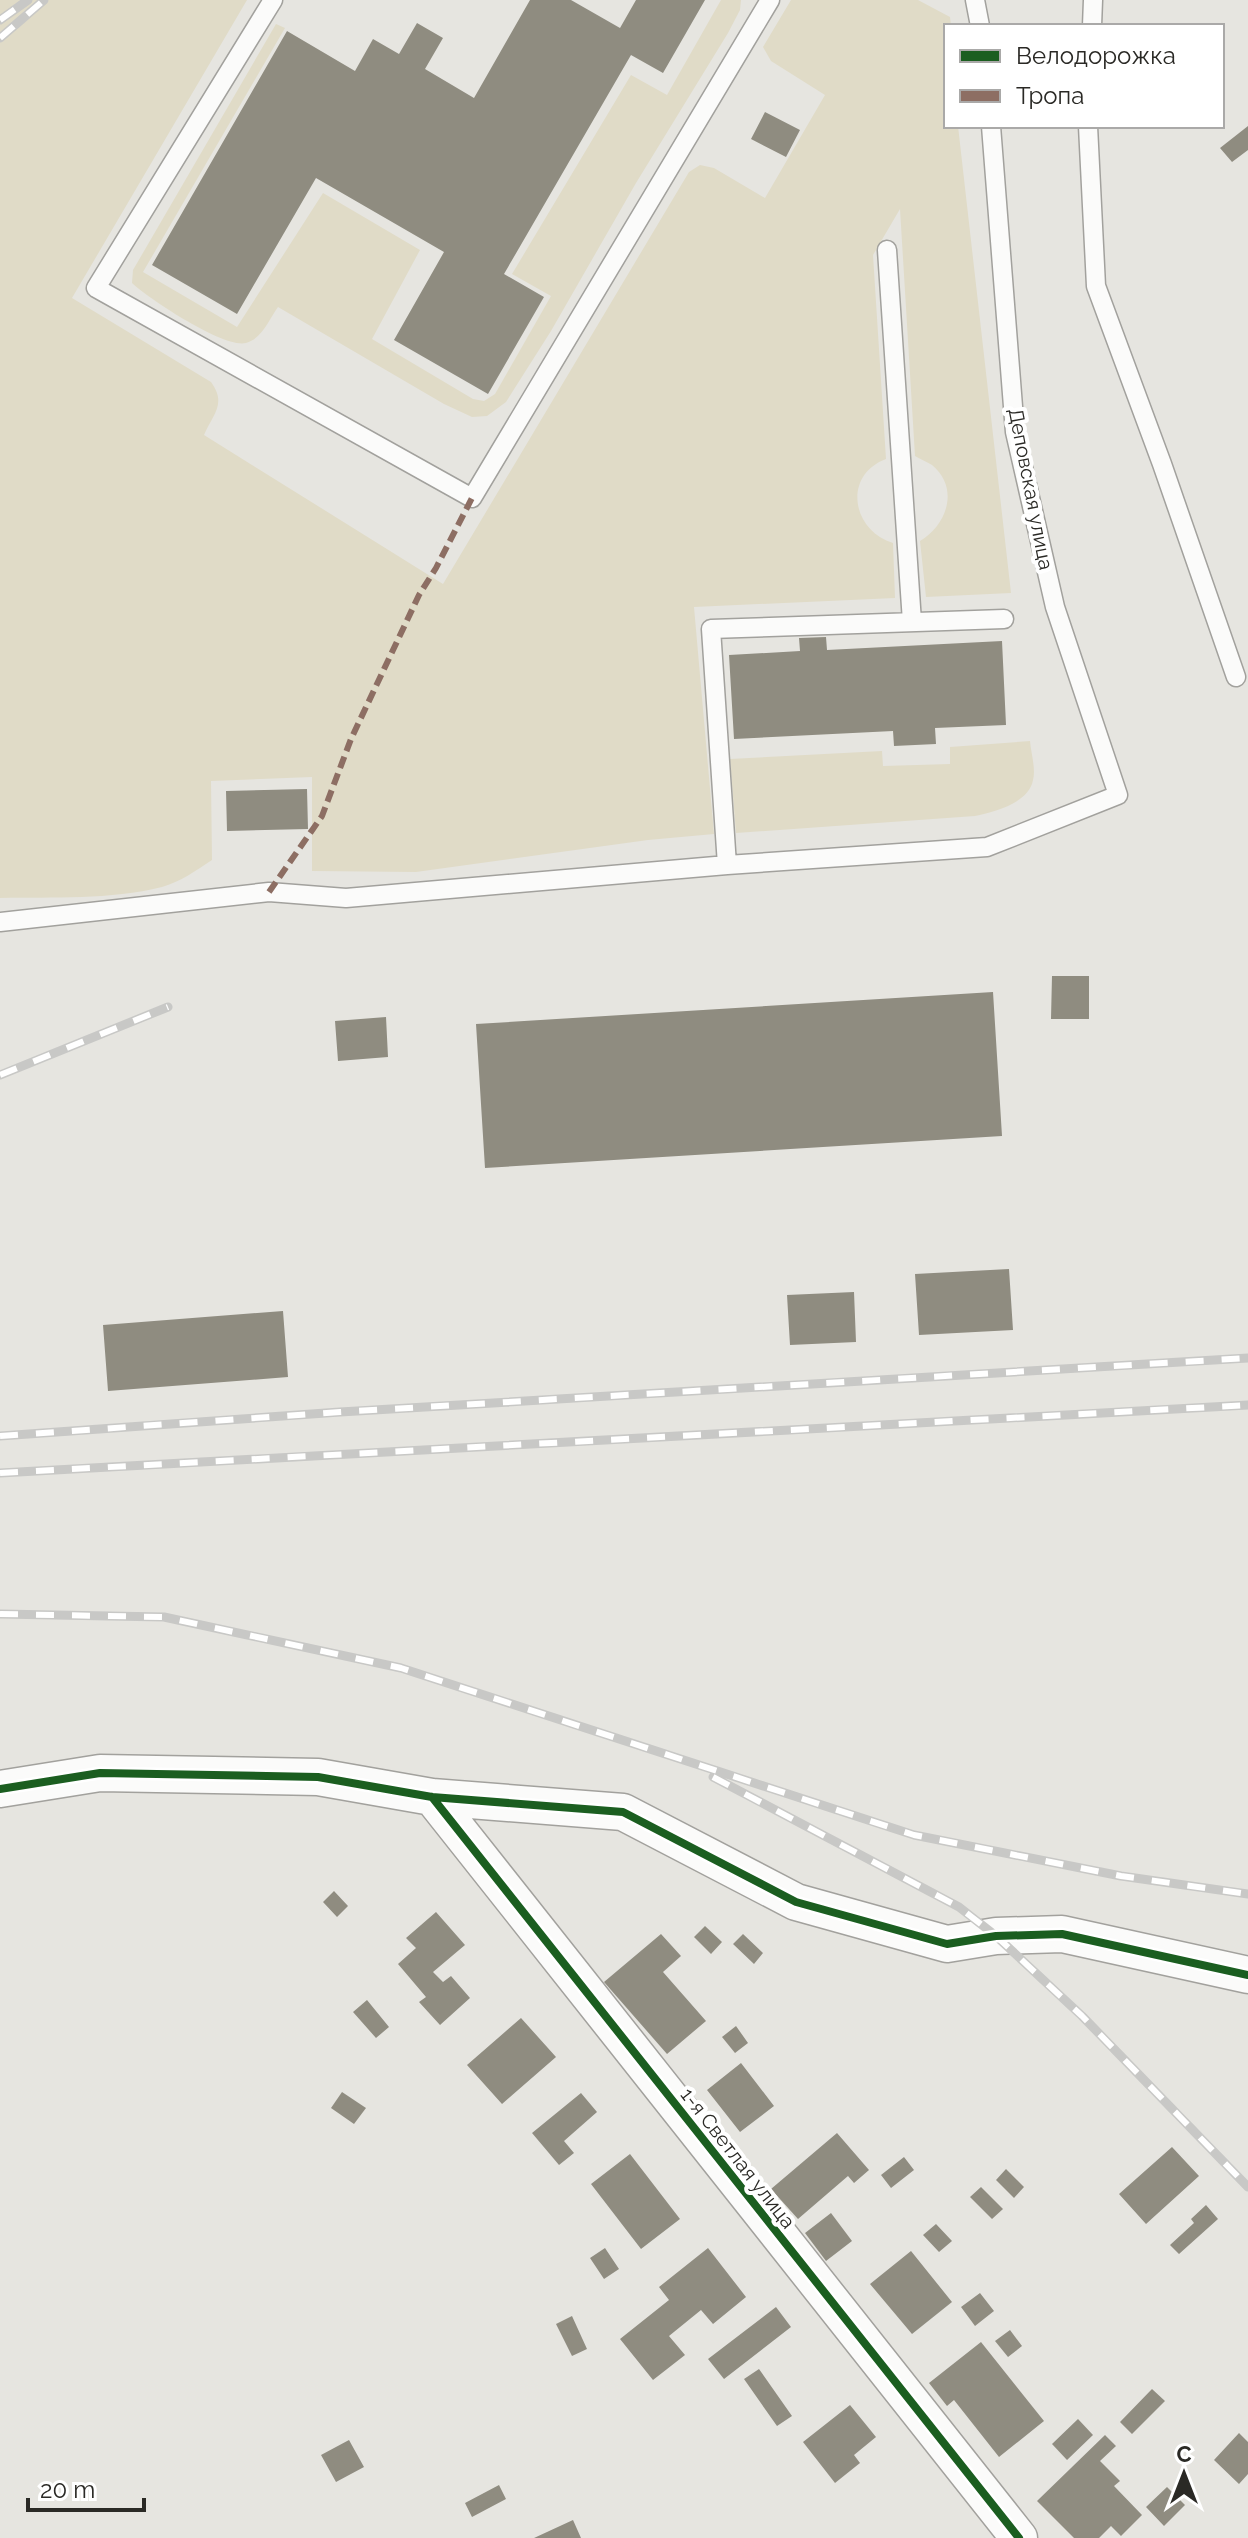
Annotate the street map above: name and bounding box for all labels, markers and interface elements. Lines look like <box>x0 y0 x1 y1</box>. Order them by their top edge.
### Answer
legend <box>944 24 1224 128</box>
text: Велодорожка <box>1016 41 1176 70</box>
text: Тропа <box>1016 81 1084 110</box>
street label: Деповская улица <box>1004 406 1058 572</box>
street label: 1-я Светлая улица <box>676 2083 800 2233</box>
north arrow <box>1144 2434 1224 2514</box>
text: С <box>1176 2441 1192 2467</box>
scale bar <box>28 2462 144 2512</box>
text: 20 m <box>40 2475 95 2504</box>

